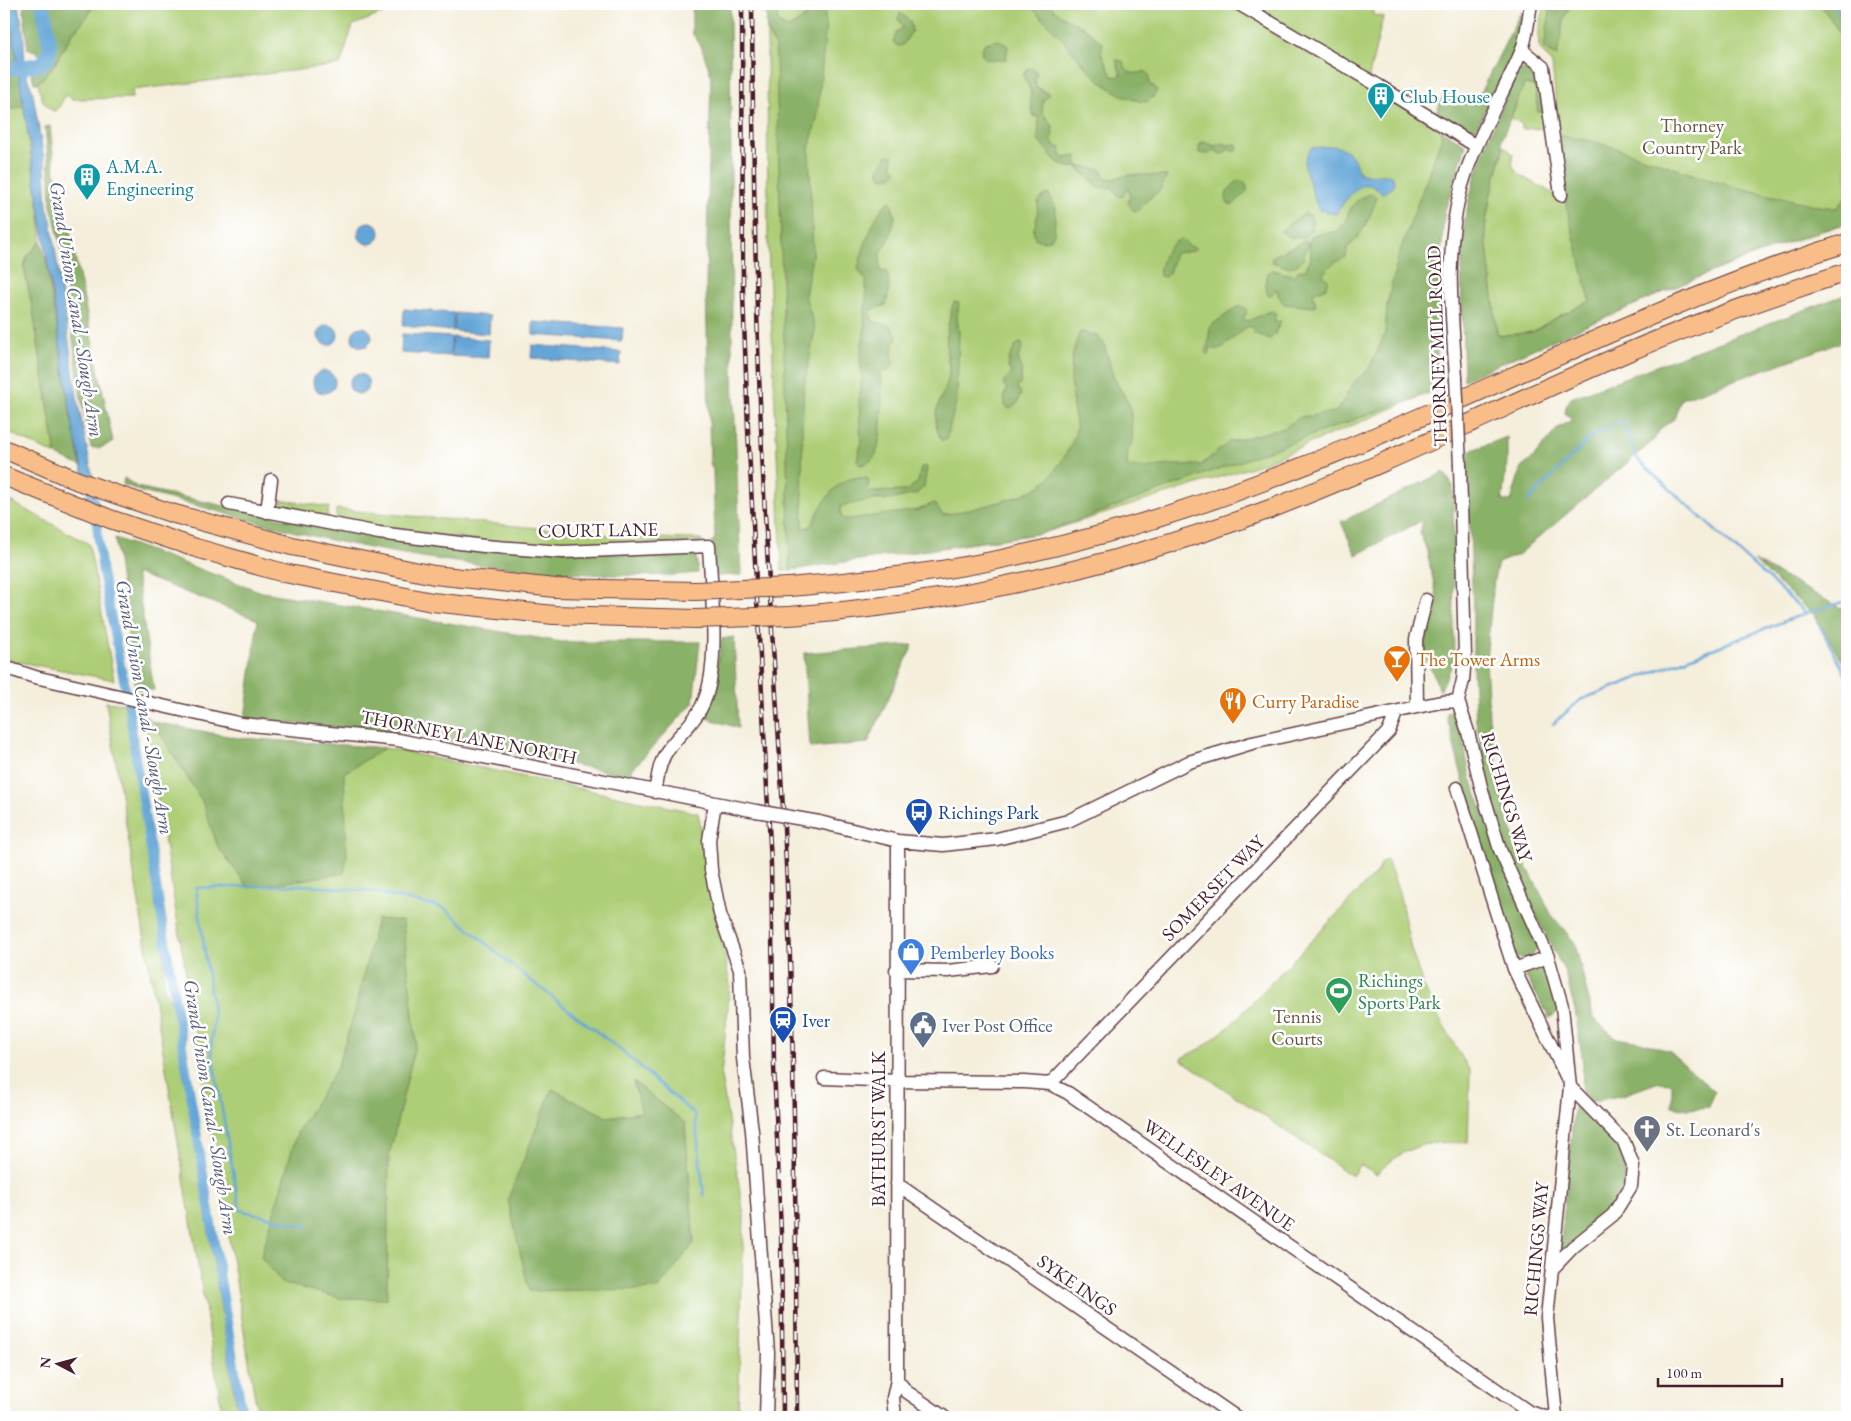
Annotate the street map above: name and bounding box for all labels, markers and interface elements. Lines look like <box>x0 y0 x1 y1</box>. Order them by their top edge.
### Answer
building icon: Club House <box>1366 81 1396 120</box>
place label: Club House <box>1400 84 1490 109</box>
park label: Thorney Country Park <box>1642 113 1743 160</box>
place label: A.M.A. Engineering <box>105 154 194 201</box>
building icon: A.M.A. Engineering <box>72 162 102 201</box>
water label: Grand Union Canal - Slough Arm <box>44 179 110 439</box>
street label: THORNEY MILL ROAD <box>1421 245 1453 447</box>
street label: COURT LANE <box>538 516 659 544</box>
water label: Grand Union Canal - Slough Arm <box>110 577 180 837</box>
bar icon: The Tower Arms <box>1382 644 1412 683</box>
place label: The Tower Arms <box>1416 647 1540 672</box>
restaurant icon: Curry Paradise <box>1218 686 1248 725</box>
place label: Curry Paradise <box>1252 689 1359 714</box>
street label: THORNEY LANE NORTH <box>359 704 579 770</box>
street label: RICHINGS WAY <box>1475 729 1539 866</box>
bus stop icon: Richings Park <box>904 797 934 836</box>
place label: Richings Park <box>938 800 1040 825</box>
street label: SOMERSET WAY <box>1156 829 1271 946</box>
shop icon: Pemberley Books <box>896 937 926 976</box>
place label: Pemberley Books <box>930 940 1054 965</box>
place label: Richings Sports Park <box>1358 968 1442 1015</box>
sports icon: Richings Sports Park <box>1324 976 1354 1015</box>
water label: Grand Union Canal - Slough Arm <box>178 977 244 1237</box>
park label: Tennis Courts <box>1271 1004 1323 1051</box>
station icon: Iver <box>768 1005 798 1044</box>
place label: Iver <box>802 1008 831 1033</box>
public building icon: Iver Post Office <box>908 1010 938 1049</box>
place label: Iver Post Office <box>942 1013 1053 1038</box>
street label: BATHURST WALK <box>866 1050 891 1207</box>
street label: WELLESLEY AVENUE <box>1138 1113 1300 1237</box>
church icon: St. Leonard's <box>1632 1114 1662 1153</box>
place label: St. Leonard's <box>1666 1117 1760 1142</box>
street label: RICHINGS WAY <box>1518 1180 1554 1317</box>
street label: SYKE INGS <box>1032 1249 1122 1322</box>
north arrow <box>32 1338 82 1388</box>
text: N <box>36 1355 55 1369</box>
scale bar <box>1658 1356 1782 1388</box>
text: 100 m <box>1666 1363 1703 1382</box>

